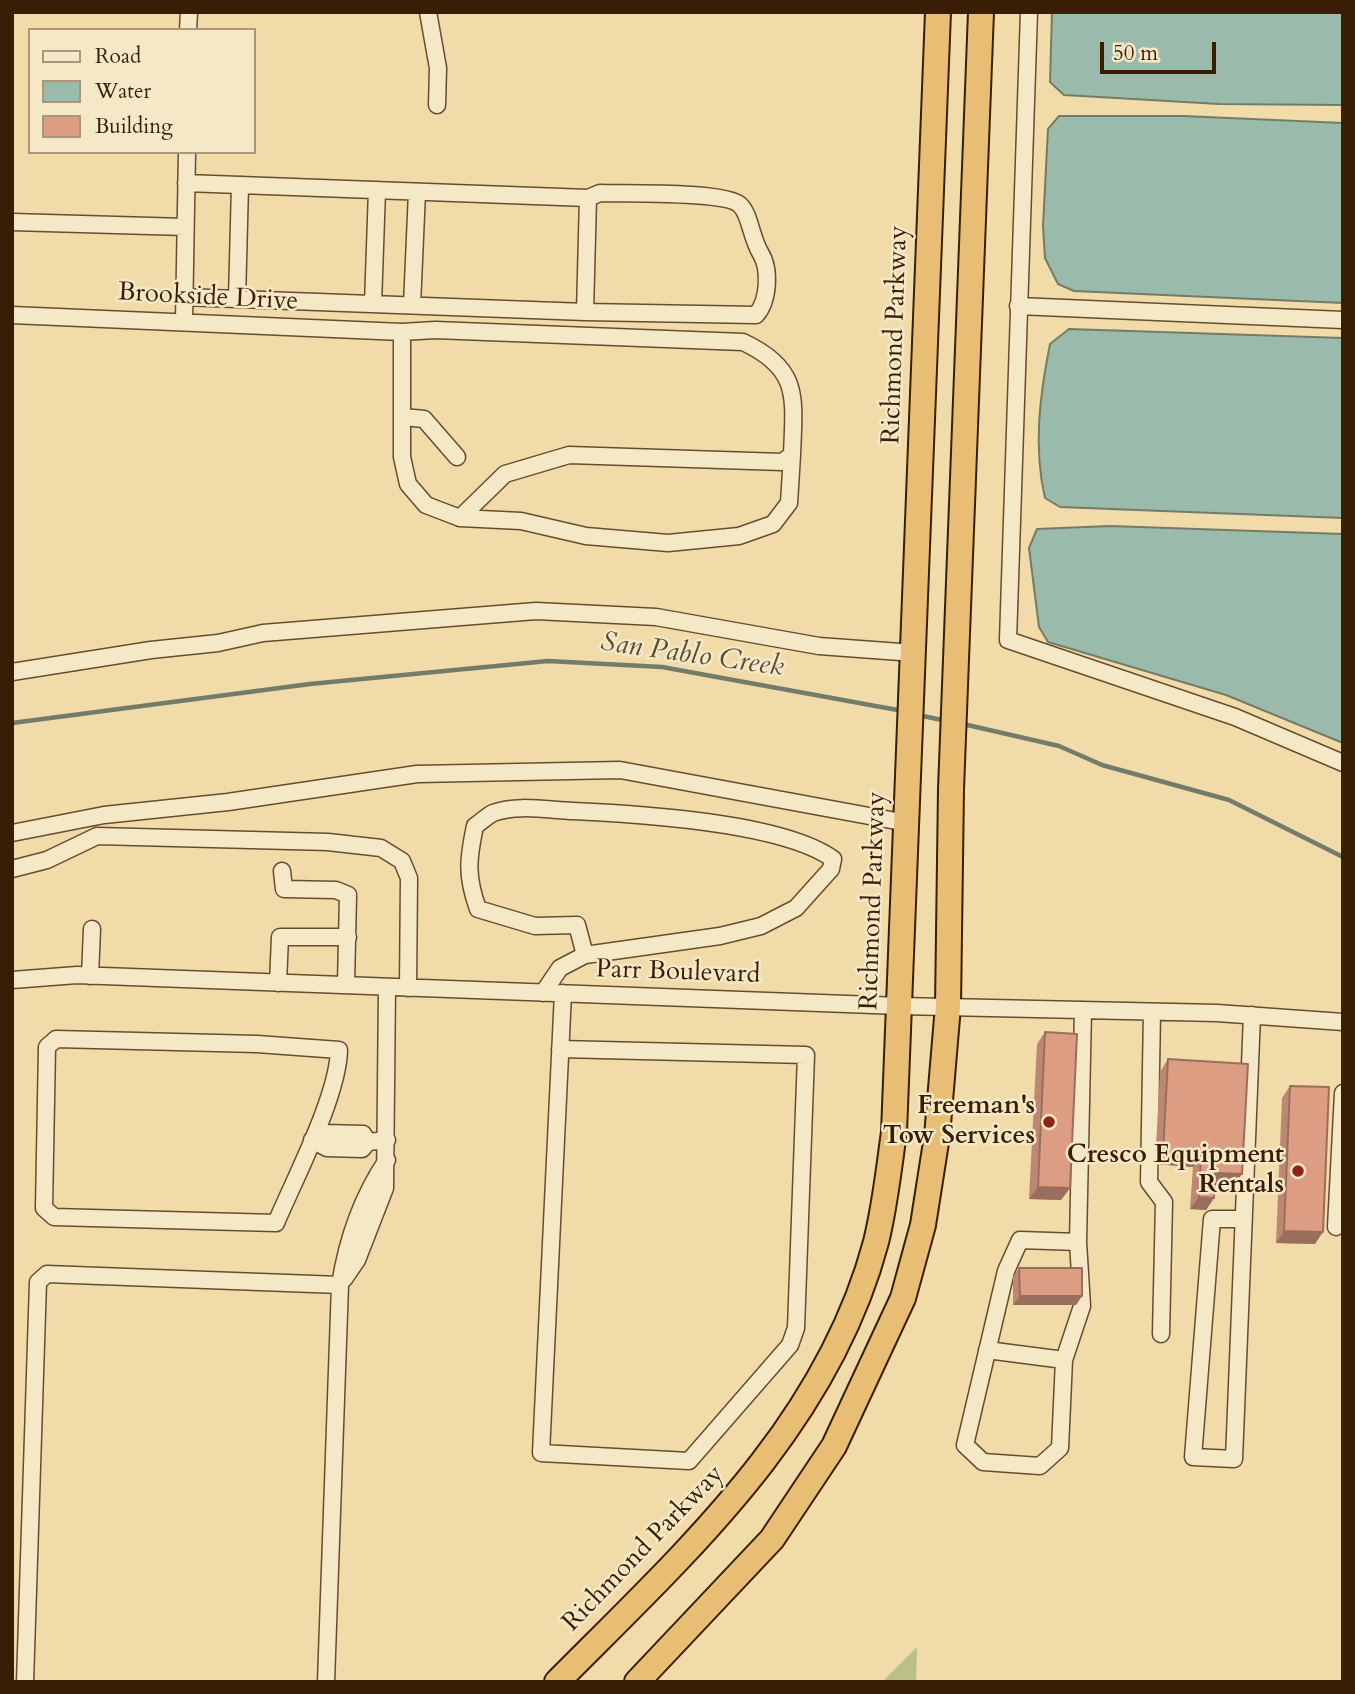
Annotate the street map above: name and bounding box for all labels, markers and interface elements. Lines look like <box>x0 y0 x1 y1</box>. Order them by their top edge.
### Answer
legend <box>28 28 256 154</box>
scale bar <box>1103 28 1218 72</box>
text: 50 m <box>1113 39 1158 68</box>
text: Road <box>95 42 141 71</box>
text: Water <box>95 77 151 106</box>
text: Building <box>95 112 173 141</box>
street label: Richmond Parkway <box>877 225 915 445</box>
street label: Brookside Drive <box>117 278 299 318</box>
water label: San Pablo Creek <box>598 627 786 685</box>
street label: Richmond Parkway <box>855 791 893 1011</box>
street label: Parr Boulevard <box>595 955 761 991</box>
place label: Freeman's Tow Services <box>883 1091 1035 1152</box>
marker: Freeman's Tow Services <box>1041 1114 1057 1130</box>
place label: Cresco Equipment Rentals <box>1067 1140 1284 1202</box>
marker: Cresco Equipment Rentals <box>1290 1163 1306 1179</box>
street label: Richmond Parkway <box>557 1459 731 1639</box>

